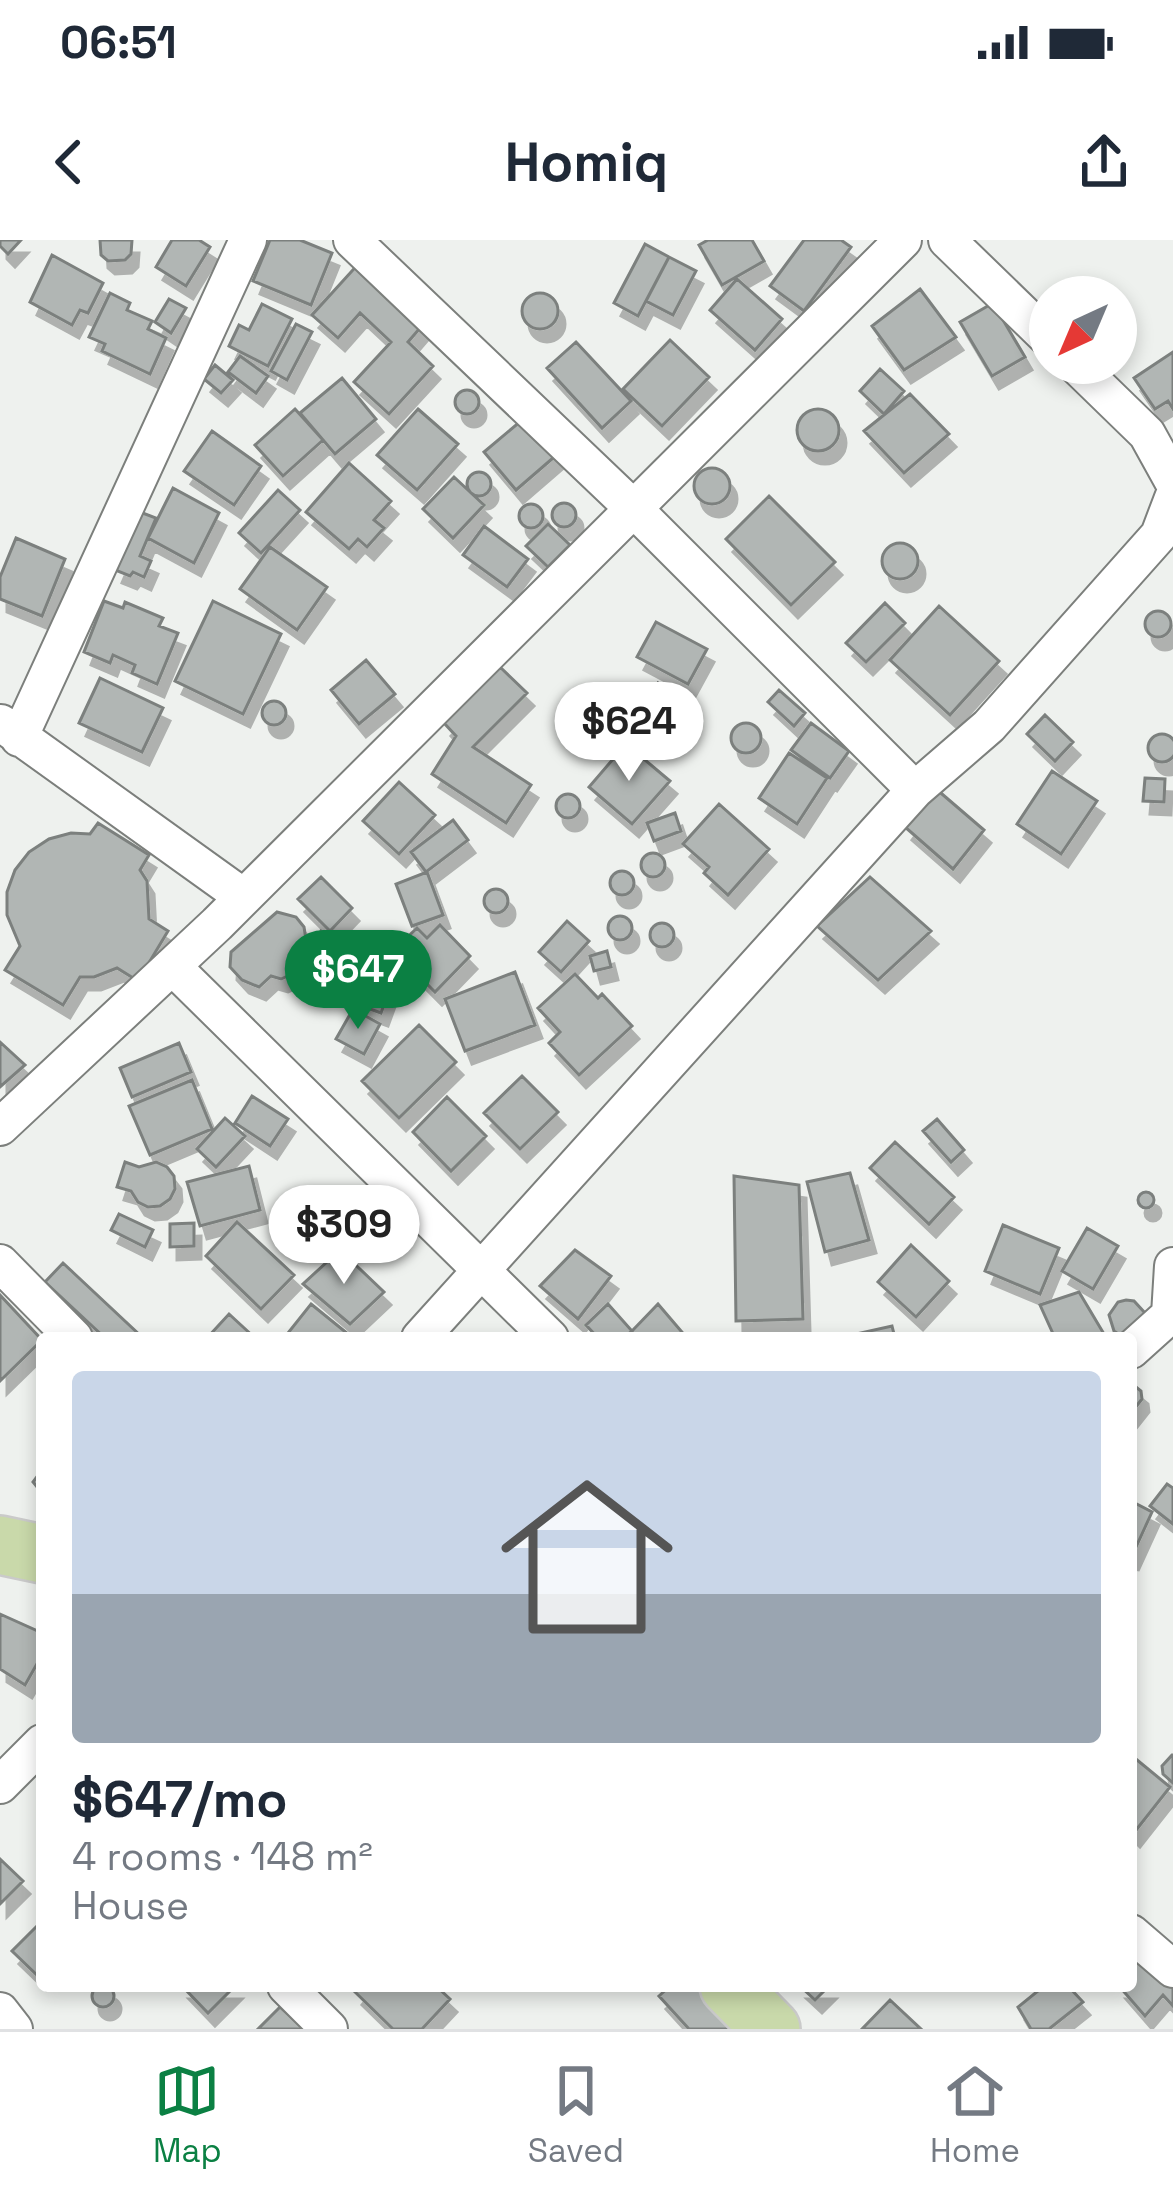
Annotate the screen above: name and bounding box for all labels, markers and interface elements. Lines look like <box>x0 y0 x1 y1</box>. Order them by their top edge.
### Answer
text: 06:51 <box>60 14 177 71</box>
text: Homiq <box>505 128 668 197</box>
icon: back <box>36 129 102 195</box>
icon: share <box>1071 129 1137 195</box>
north arrow <box>1029 276 1137 384</box>
map controls <box>1029 276 1137 384</box>
pin: $624 <box>558 682 700 784</box>
text: $624 <box>582 696 676 745</box>
pin: $647 <box>287 930 429 1032</box>
text: $647 <box>312 944 404 993</box>
pin: $309 <box>273 1185 415 1287</box>
text: $309 <box>296 1199 392 1248</box>
icon: home <box>479 1449 695 1665</box>
text: $647/mo <box>72 1767 288 1832</box>
text: 4 rooms · 148 m² <box>72 1832 373 1881</box>
text: House <box>72 1881 189 1930</box>
tab: Map <box>153 2058 222 2172</box>
tab: Saved <box>528 2058 624 2172</box>
tab: Home <box>930 2058 1020 2172</box>

